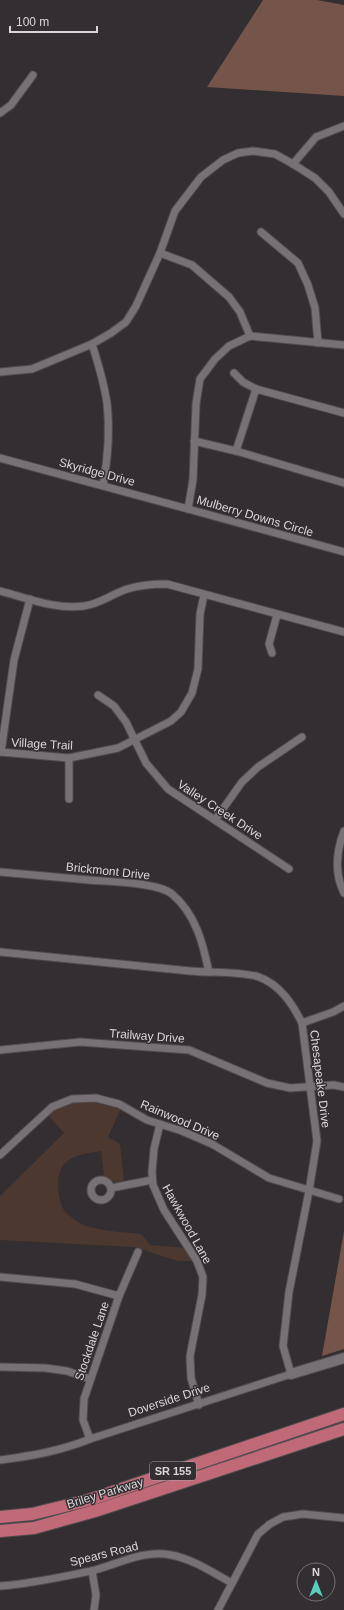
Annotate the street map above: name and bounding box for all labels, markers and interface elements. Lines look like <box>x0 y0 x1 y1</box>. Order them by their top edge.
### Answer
scale bar <box>10 8 97 34</box>
text: 100 m <box>16 15 49 29</box>
street label: Skyridge Drive <box>58 455 137 489</box>
street label: Mulberry Downs Circle <box>195 493 315 539</box>
street label: Village Trail <box>11 735 73 753</box>
street label: Valley Creek Drive <box>175 777 265 843</box>
street label: Brickmont Drive <box>65 860 151 882</box>
street label: Trailway Drive <box>109 1026 186 1046</box>
street label: Chesapeake Drive <box>307 1029 333 1129</box>
street label: Rainwood Drive <box>138 1097 222 1143</box>
street label: Hawkwood Lane <box>159 1182 215 1266</box>
street label: Stockdale Lane <box>72 1299 112 1382</box>
street label: Doverside Drive <box>126 1380 212 1420</box>
road number: SR 155 <box>150 1462 196 1480</box>
street label: Briley Parkway <box>65 1475 145 1511</box>
street label: Spears Road <box>68 1539 140 1569</box>
north arrow <box>296 1562 336 1602</box>
text: N <box>312 1566 320 1578</box>

